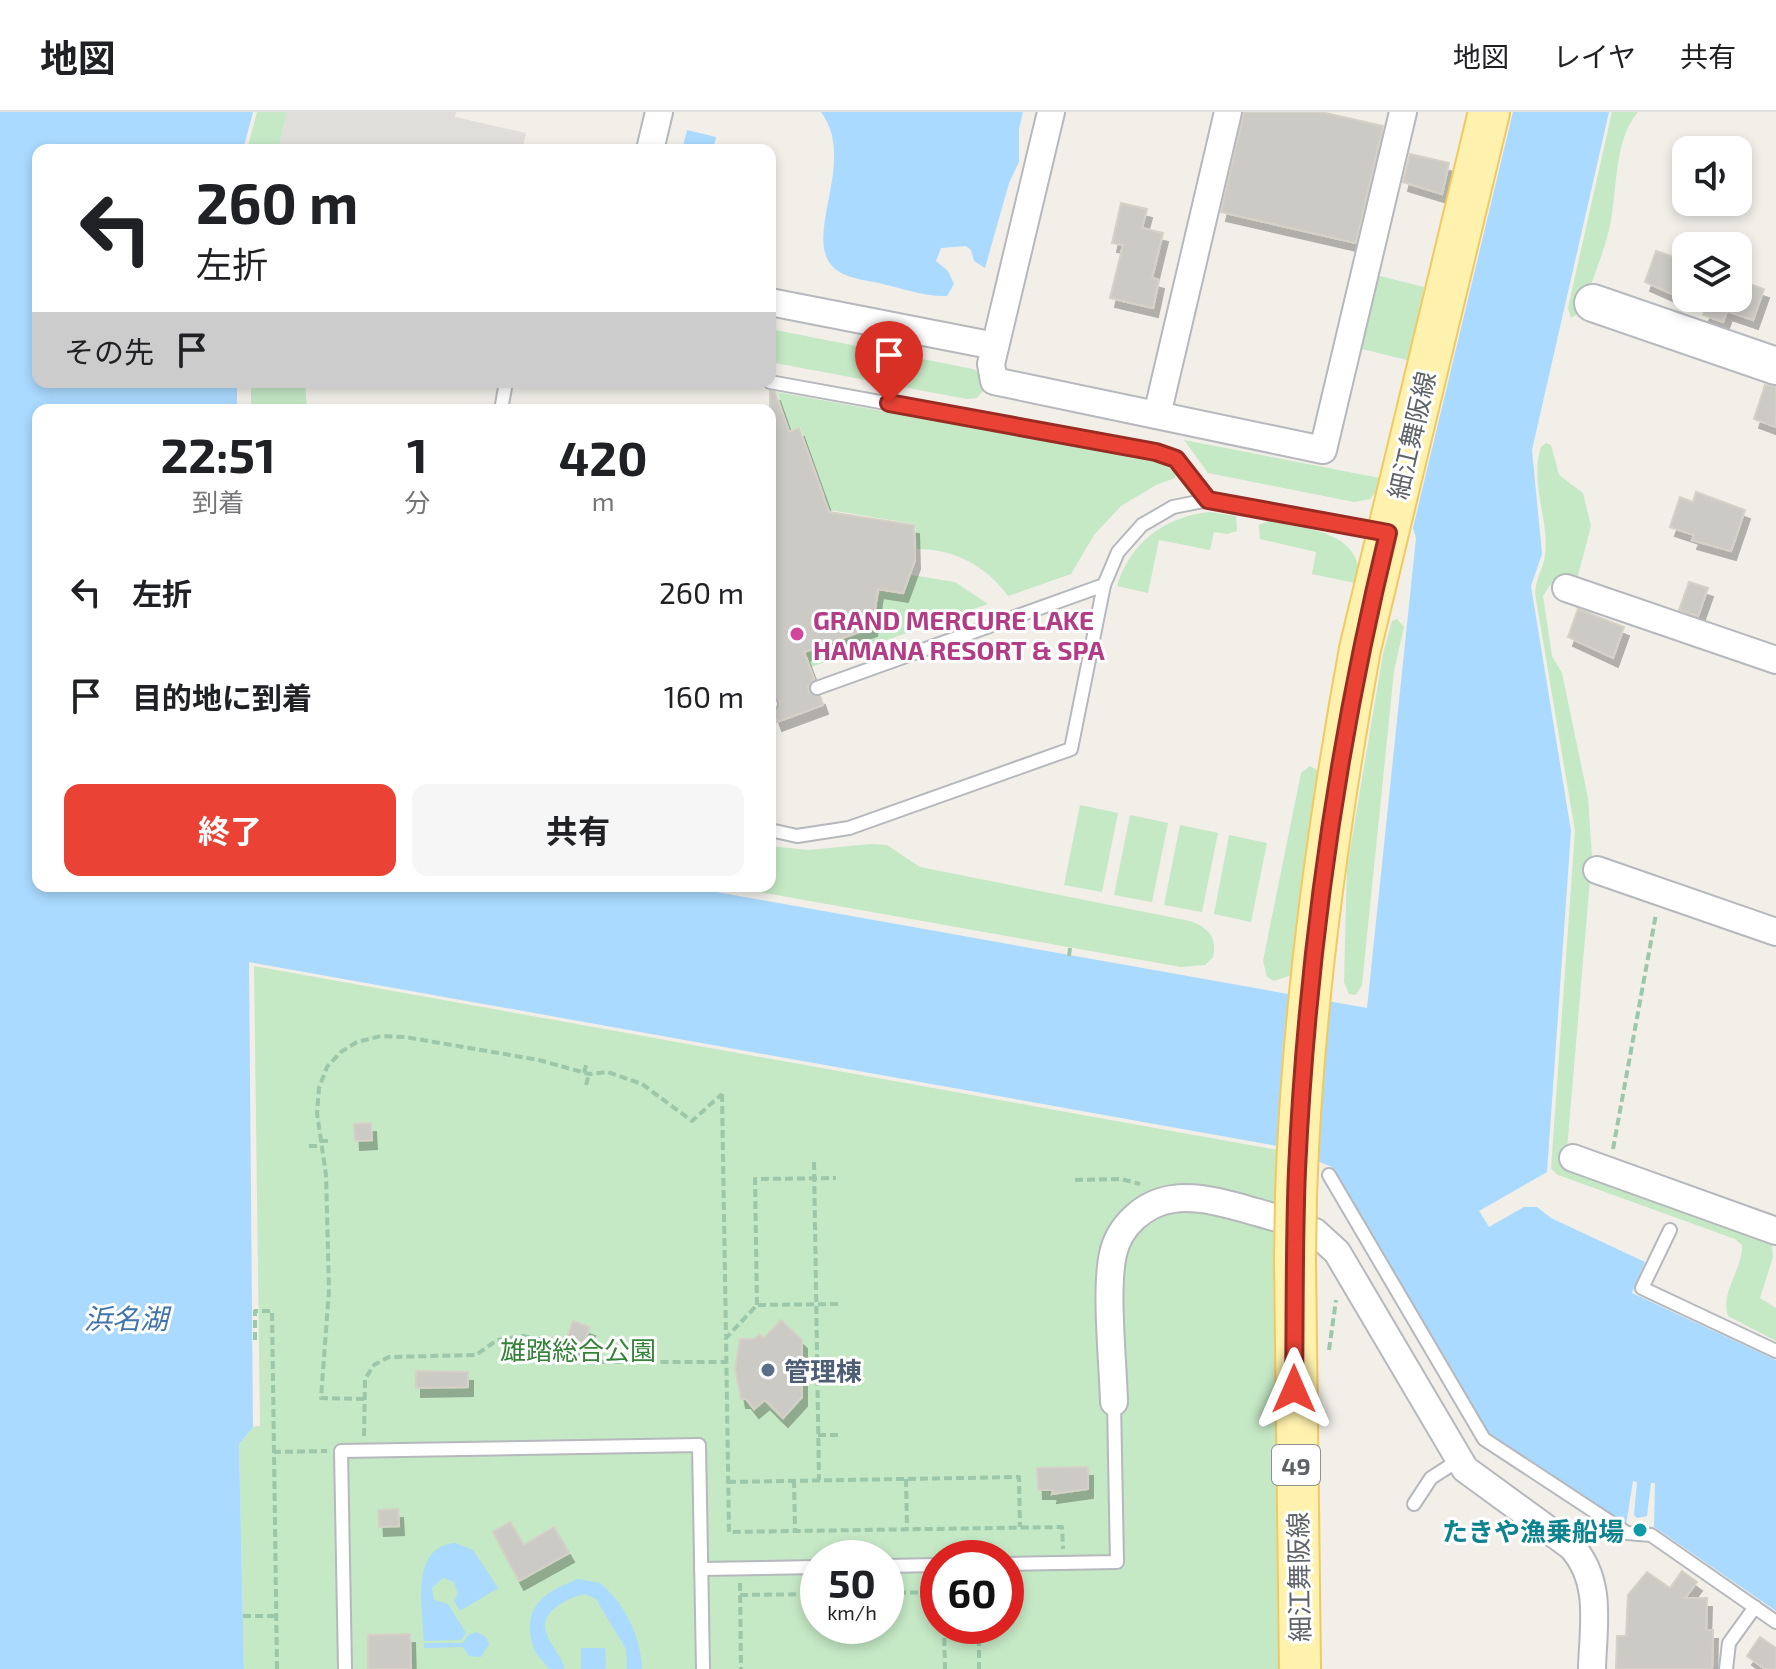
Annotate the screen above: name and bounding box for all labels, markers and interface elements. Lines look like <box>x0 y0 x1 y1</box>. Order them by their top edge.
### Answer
text: 地図 <box>40 34 116 80</box>
text: 地図 <box>1453 39 1509 73</box>
text: レイヤ <box>1553 39 1636 73</box>
text: 共有 <box>1680 39 1736 73</box>
map controls <box>1672 136 1752 312</box>
button: sound <box>1672 136 1752 216</box>
text: 260 m <box>196 168 358 235</box>
icon: left <box>64 176 168 280</box>
button: layers <box>1672 232 1752 312</box>
text: 左折 <box>196 242 268 285</box>
pin <box>855 321 923 403</box>
icon: arrive <box>170 328 214 372</box>
text: その先 <box>64 333 154 369</box>
icon: arrive <box>867 333 911 377</box>
street label: 細江舞阪線 <box>1381 368 1441 502</box>
text: 22:51 <box>160 425 276 483</box>
text: 1 <box>407 425 428 483</box>
text: 420 <box>559 428 648 486</box>
text: m <box>592 485 615 516</box>
text: 到着 <box>192 486 244 517</box>
text: 分 <box>404 486 430 517</box>
icon: left <box>64 570 108 614</box>
text: 260 m <box>659 574 744 610</box>
text: 左折 <box>132 575 192 611</box>
place label: GRAND MERCURE LAKE HAMANA RESORT & SPA <box>813 604 1105 665</box>
marker: GRAND MERCURE LAKE HAMANA RESORT & SPA <box>788 625 806 643</box>
icon: arrive <box>64 674 108 718</box>
text: 160 m <box>664 678 744 714</box>
text: 目的地に到着 <box>132 679 312 715</box>
button: 終了 <box>64 784 396 876</box>
button: 共有 <box>412 784 744 876</box>
water label: 浜名湖 <box>84 1301 172 1335</box>
park label: 雄踏総合公園 <box>500 1334 656 1365</box>
position arrow <box>1252 1347 1336 1431</box>
place label: 管理棟 <box>784 1355 862 1386</box>
marker: 管理棟 <box>759 1361 777 1379</box>
road number: 49 <box>1272 1445 1320 1485</box>
street label: 細江舞阪線 <box>1281 1512 1315 1642</box>
place label: たきや漁乗船場 <box>1442 1515 1624 1546</box>
marker: たきや漁乗船場 <box>1631 1521 1649 1539</box>
speed limit sign: 60 <box>920 1540 1024 1644</box>
text: 50 <box>828 1558 876 1606</box>
text: km/h <box>827 1600 877 1624</box>

